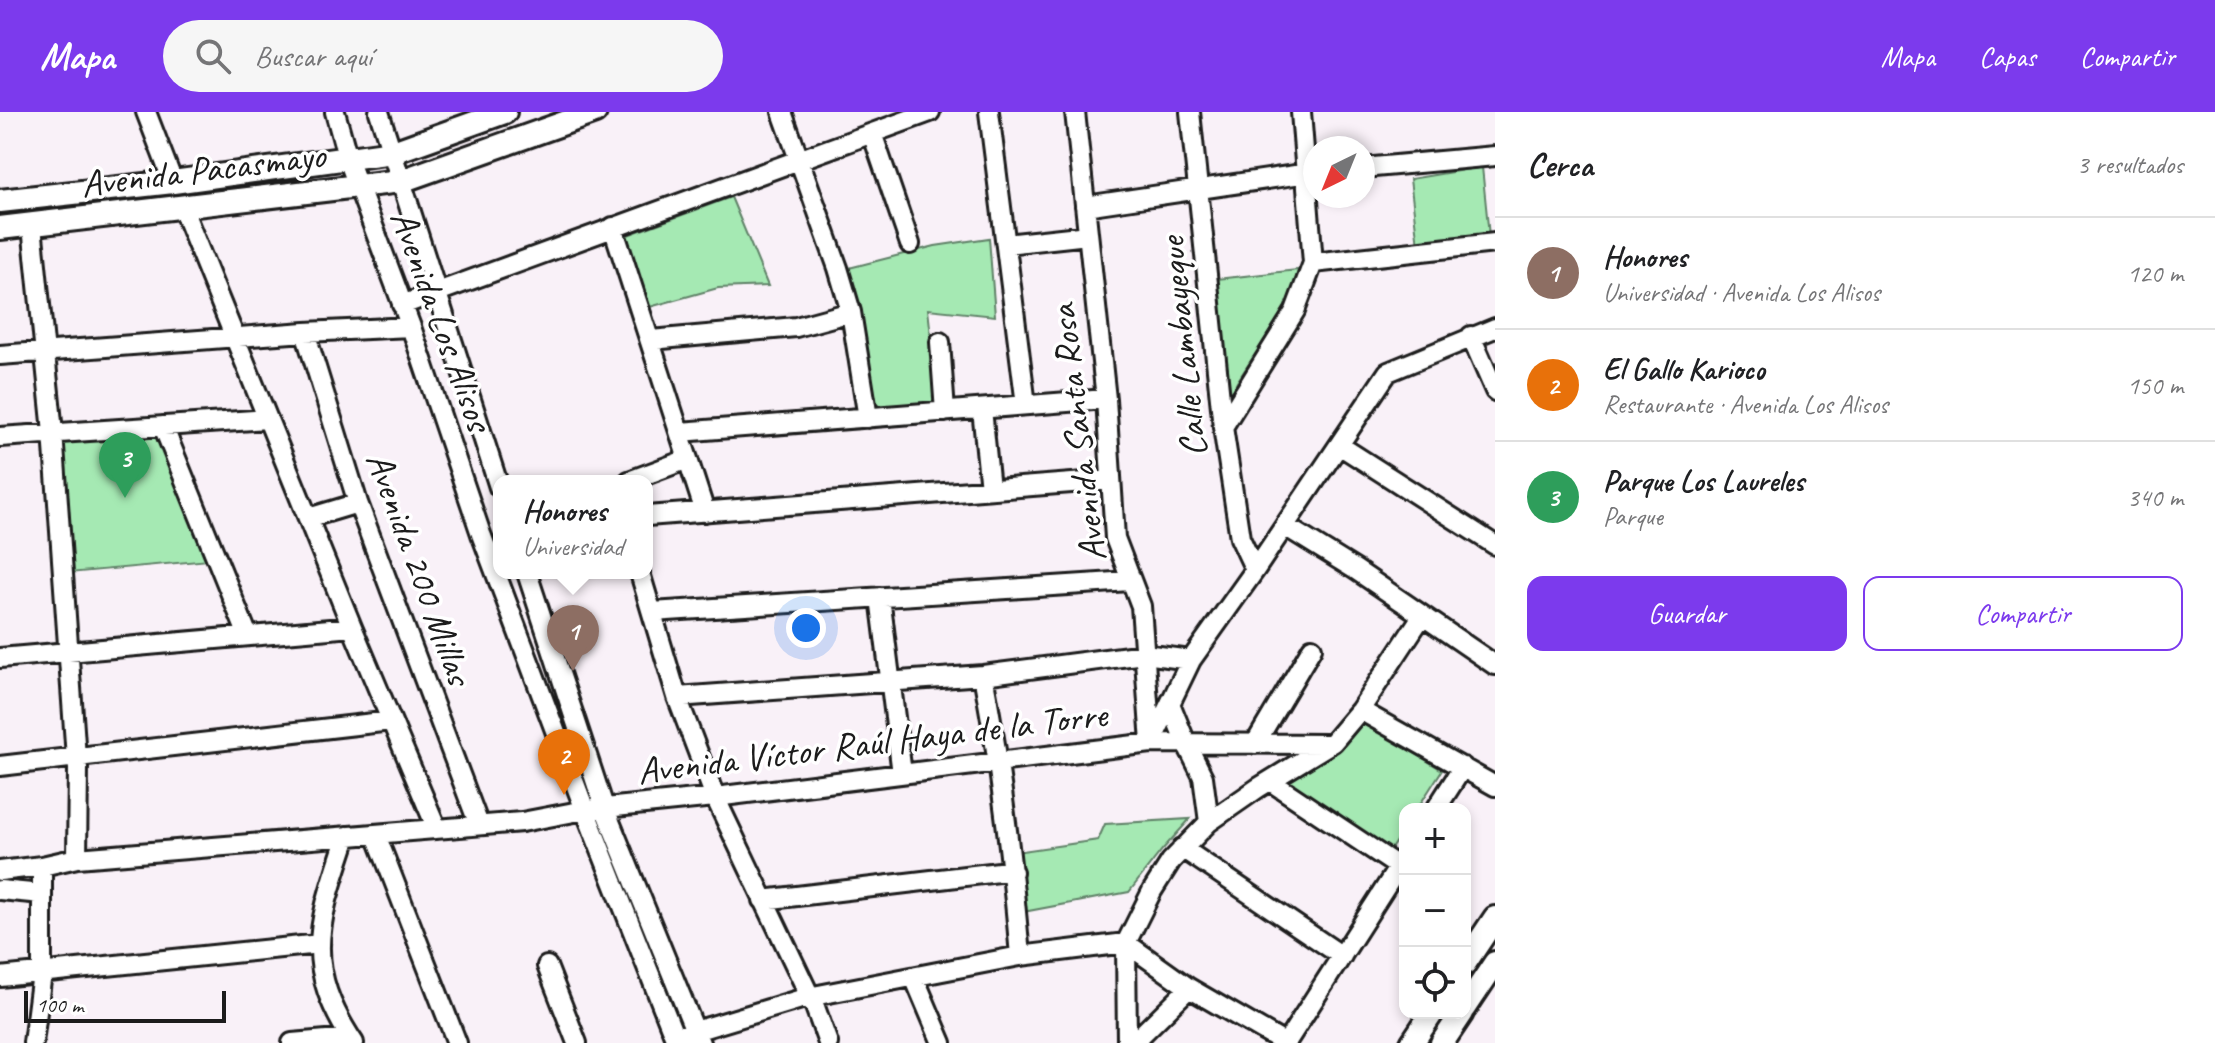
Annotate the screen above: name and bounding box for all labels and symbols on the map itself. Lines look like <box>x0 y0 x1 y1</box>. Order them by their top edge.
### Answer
street label: Avenida Pacasmayo <box>78 131 330 208</box>
north arrow <box>1303 136 1375 208</box>
street label: Avenida Los Alisos <box>380 203 505 441</box>
street label: Calle Lambayeque <box>1147 232 1217 459</box>
street label: Avenida Santa Rosa <box>1038 299 1117 564</box>
pin: 3 <box>99 432 151 498</box>
street label: Avenida 200 Millas <box>356 445 484 694</box>
pin: 1 <box>547 605 599 671</box>
your location <box>786 608 826 648</box>
street label: Avenida Víctor Raúl Haya de la Torre <box>635 690 1112 795</box>
pin: 2 <box>538 729 590 795</box>
scale bar <box>24 987 226 1023</box>

